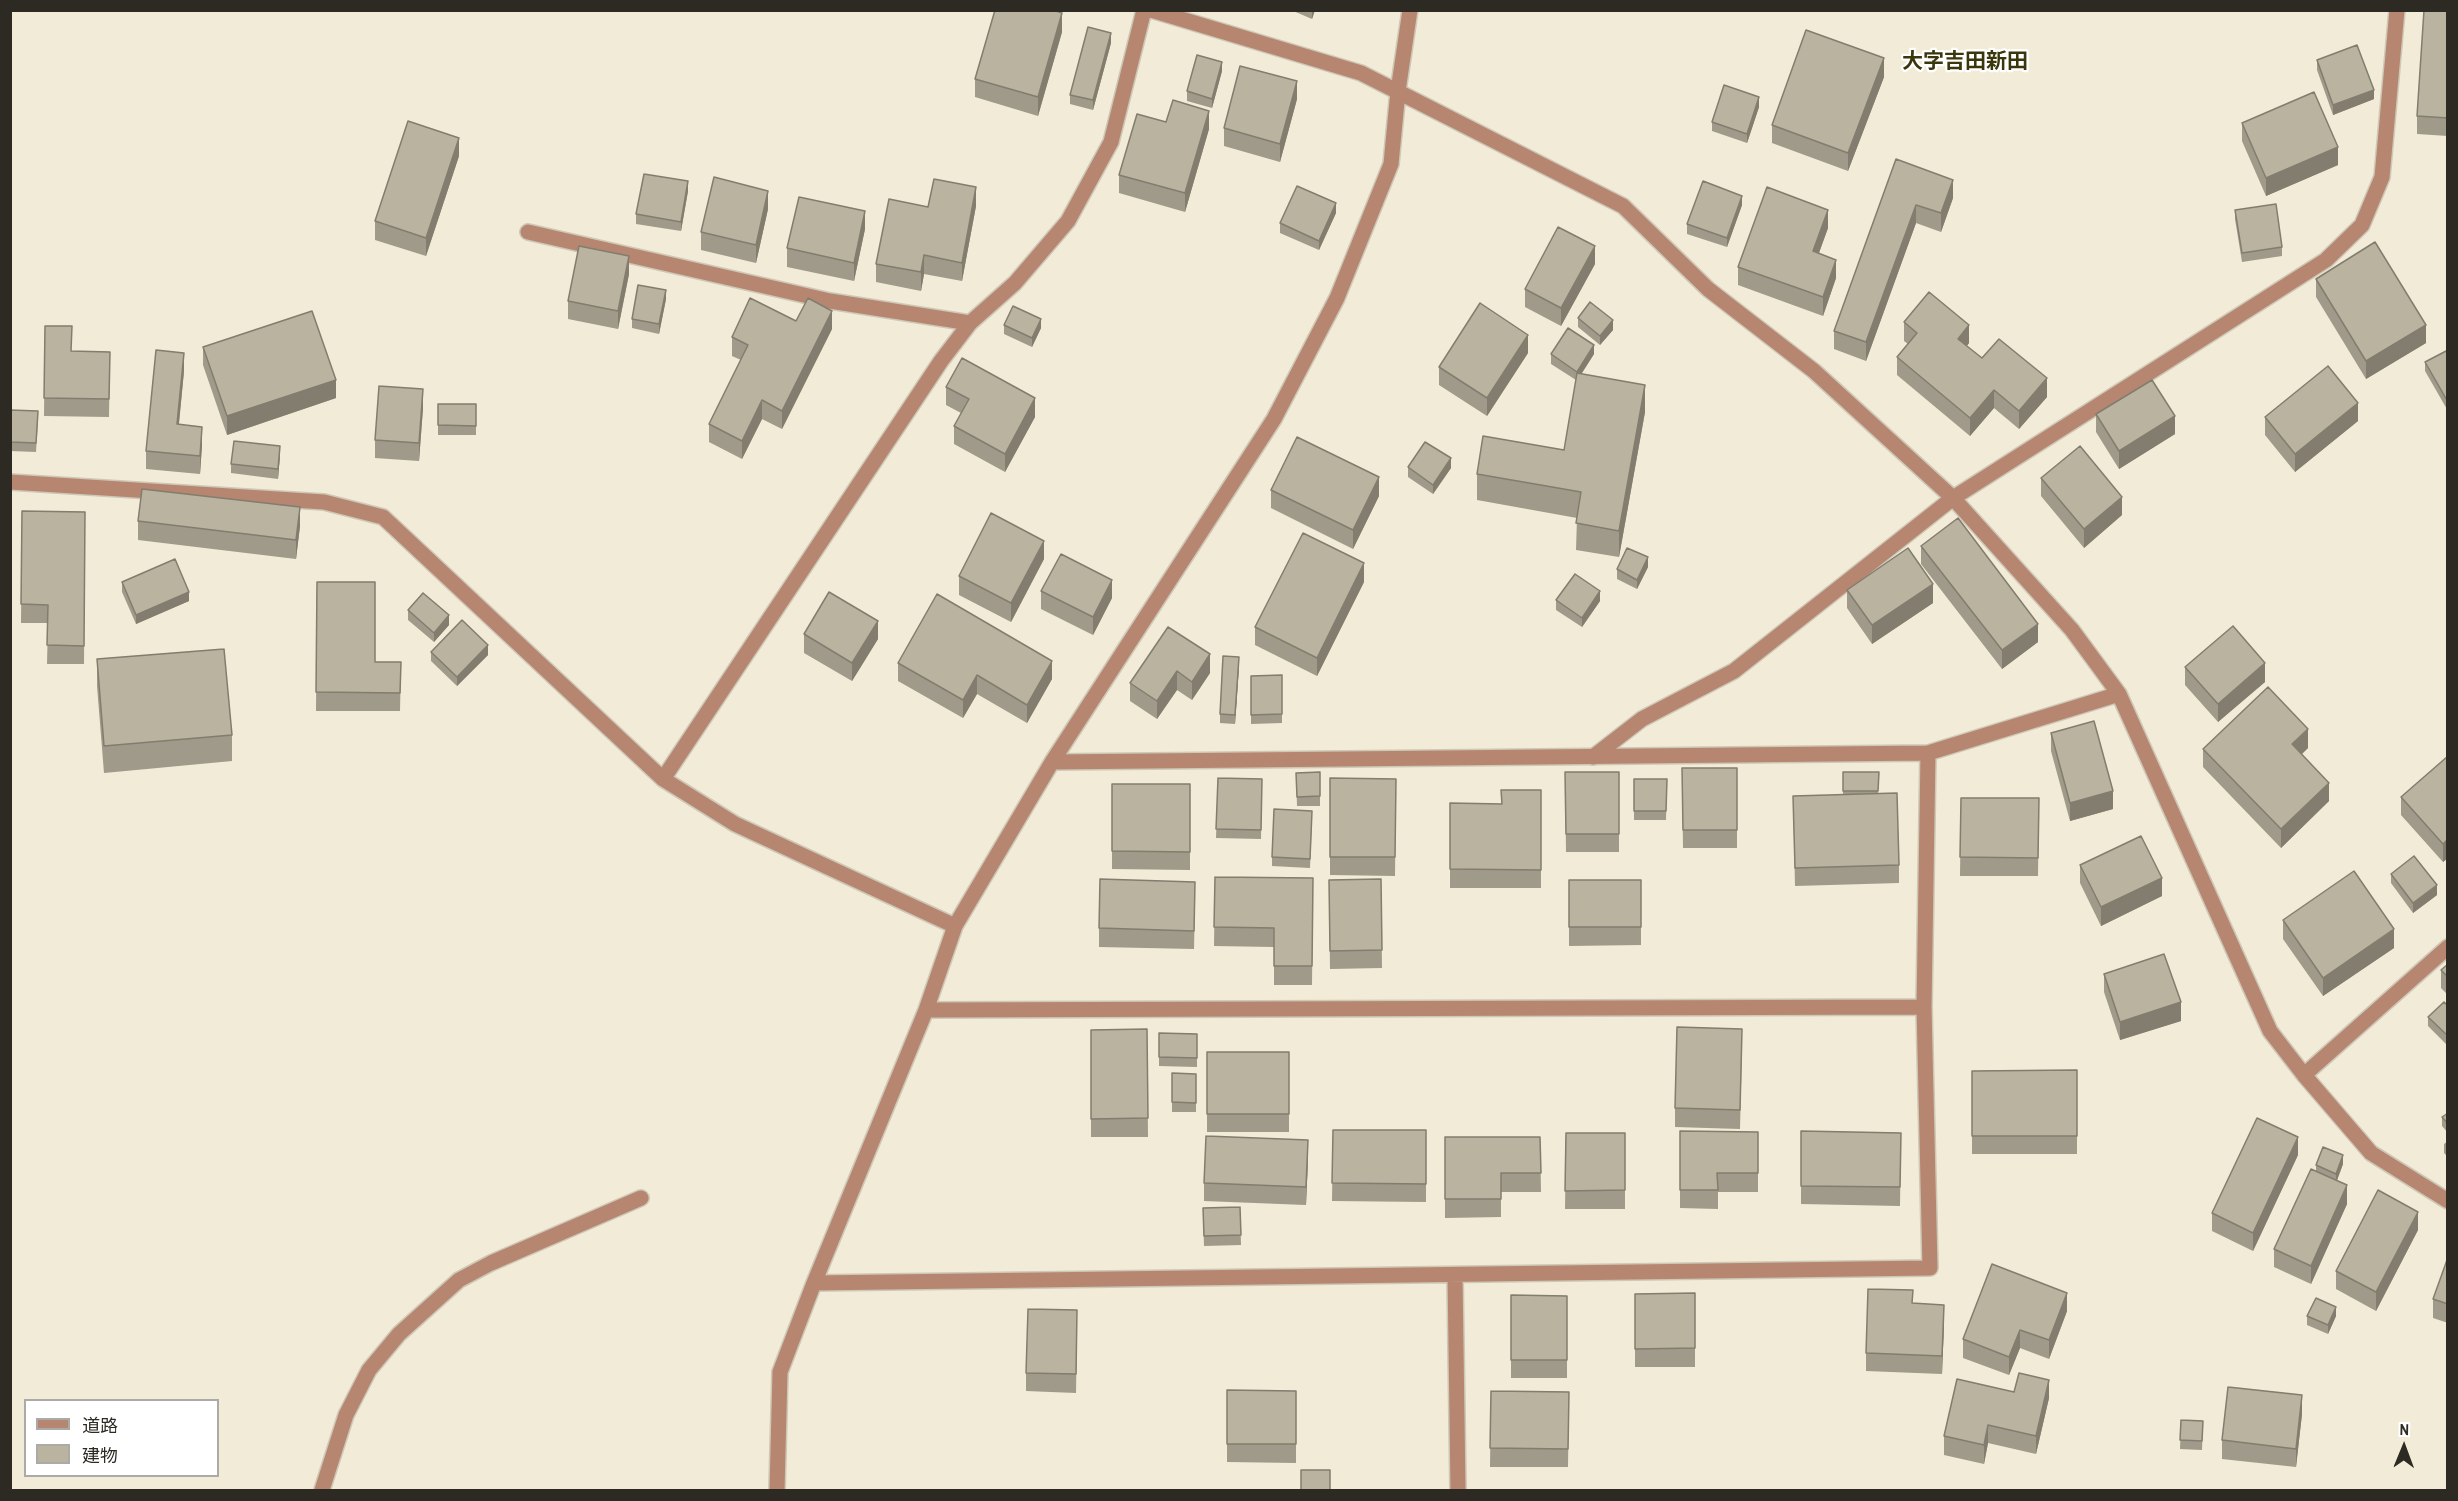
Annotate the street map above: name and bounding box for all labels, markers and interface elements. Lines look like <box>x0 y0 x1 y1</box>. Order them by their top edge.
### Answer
district label: 大字吉田新田 <box>1902 49 2028 75</box>
legend <box>24 1399 219 1477</box>
text: 道路 <box>82 1413 118 1438</box>
north arrow <box>2374 1417 2434 1477</box>
text: N <box>2399 1418 2409 1440</box>
text: 建物 <box>82 1443 118 1468</box>

